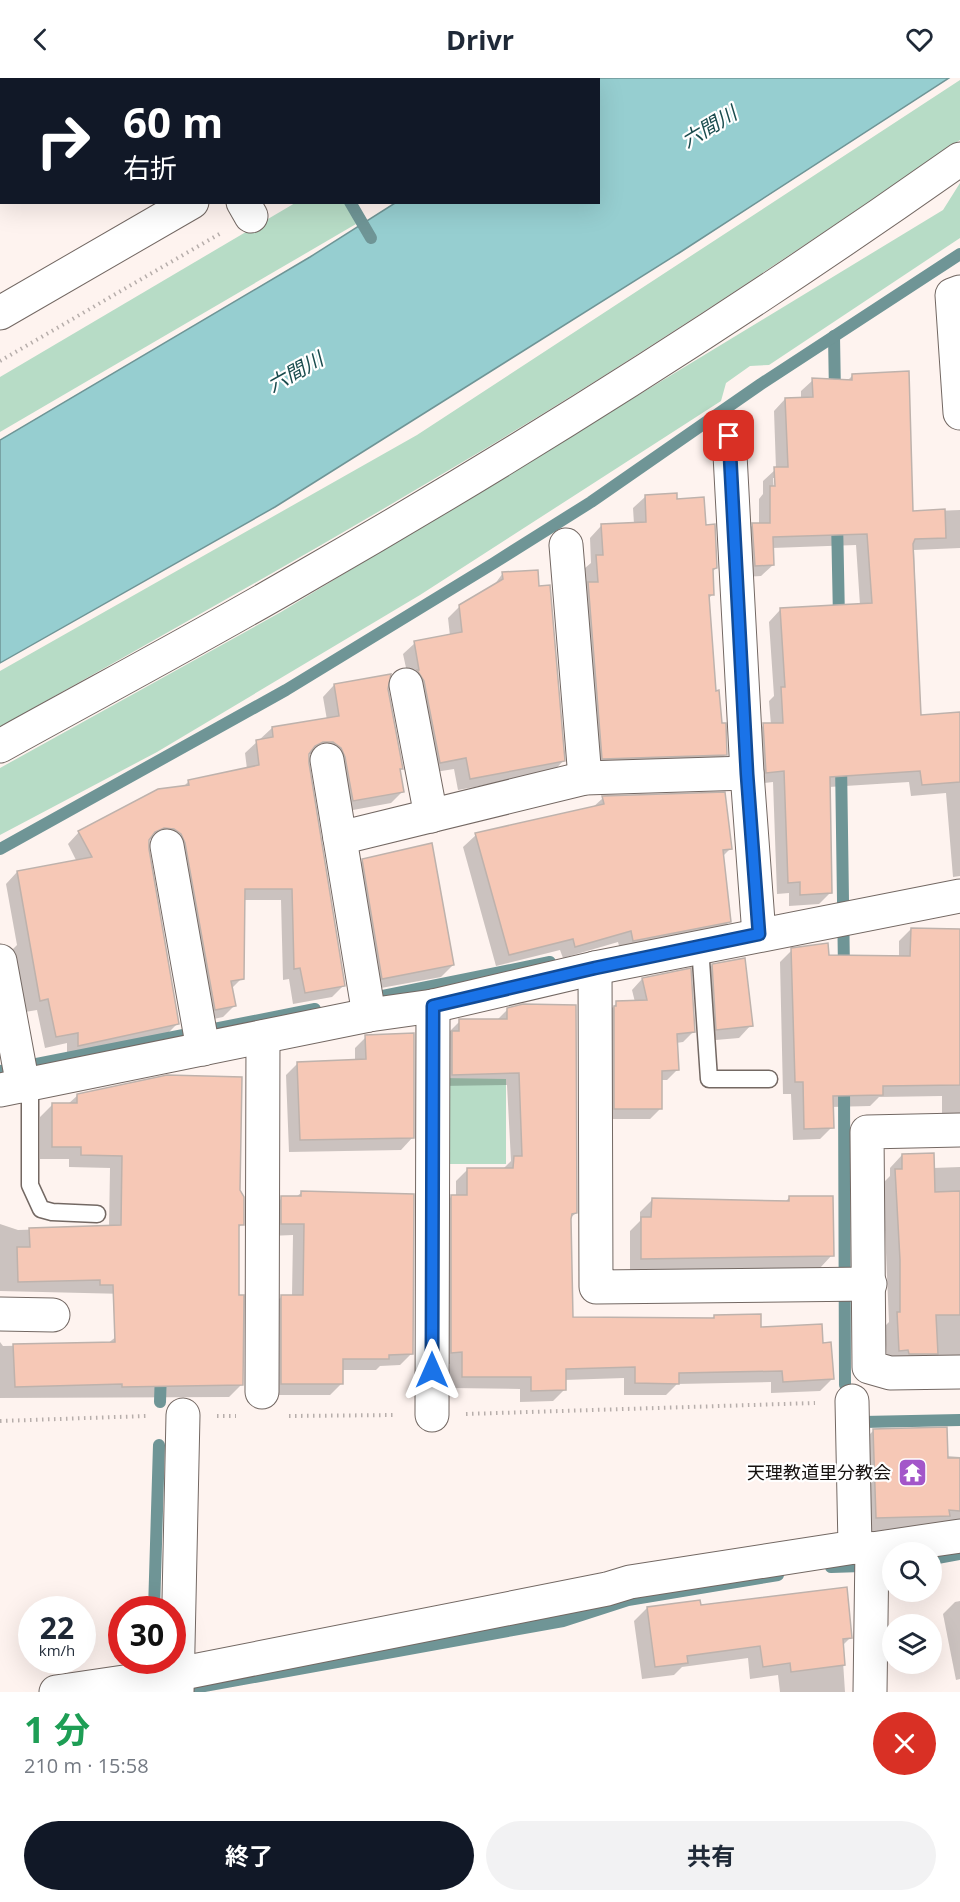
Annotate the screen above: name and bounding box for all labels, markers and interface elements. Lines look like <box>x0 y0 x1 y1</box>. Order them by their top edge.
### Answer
text: Drivr <box>446 21 514 58</box>
icon: back <box>24 23 57 56</box>
icon: heart <box>903 23 936 56</box>
text: 60 m <box>123 93 223 150</box>
water label: 六間川 <box>676 99 743 154</box>
icon: right <box>24 102 102 180</box>
text: 右折 <box>123 149 177 186</box>
water label: 六間川 <box>262 344 329 398</box>
pin <box>703 410 754 461</box>
icon: arrive <box>712 419 745 452</box>
position arrow <box>400 1338 464 1402</box>
temple icon: 天理教道里分教会 <box>896 1457 928 1489</box>
place label: 天理教道里分教会 <box>747 1460 891 1484</box>
map controls <box>882 1542 942 1674</box>
button: search <box>882 1542 942 1602</box>
speed limit sign: 30 <box>108 1596 186 1674</box>
text: 22 <box>40 1607 74 1648</box>
button: layers <box>882 1614 942 1674</box>
text: km/h <box>39 1640 75 1660</box>
text: 1 分 <box>24 1705 90 1754</box>
button: close <box>873 1712 936 1775</box>
text: 210 m · 15:58 <box>24 1752 149 1779</box>
button: 終了 <box>24 1821 474 1890</box>
button: 共有 <box>486 1821 936 1890</box>

